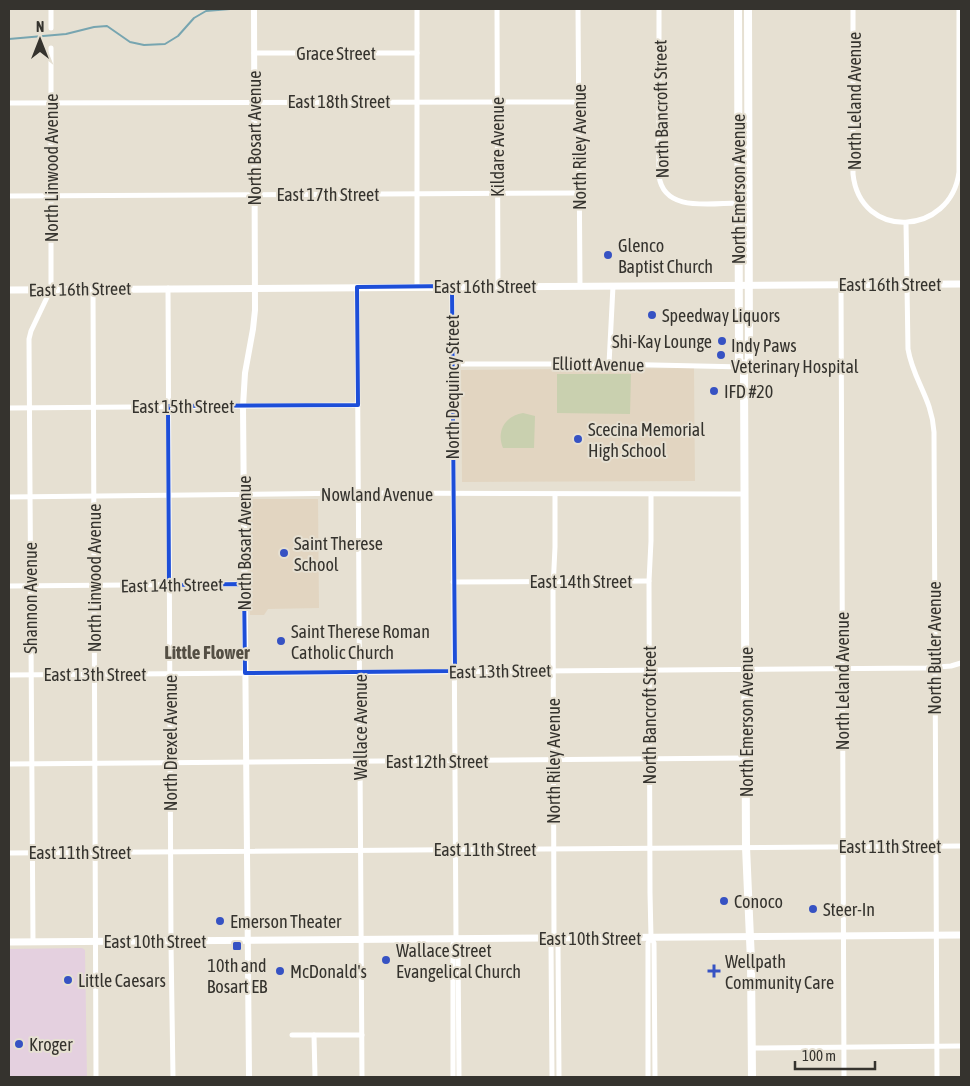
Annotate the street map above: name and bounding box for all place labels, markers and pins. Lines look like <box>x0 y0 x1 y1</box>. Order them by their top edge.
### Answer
place label: Glenco Baptist Church <box>618 235 713 277</box>
marker: Glenco Baptist Church <box>602 249 614 261</box>
place label: Speedway Liquors <box>662 305 780 326</box>
marker: Speedway Liquors <box>646 309 658 321</box>
place label: Shi-Kay Lounge <box>612 331 712 352</box>
marker: Shi-Kay Lounge <box>716 335 728 347</box>
place label: Indy Paws Veterinary Hospital <box>731 335 859 377</box>
marker: Indy Paws Veterinary Hospital <box>715 349 727 361</box>
place label: IFD #20 <box>724 381 773 402</box>
marker: IFD #20 <box>708 385 720 397</box>
place label: Scecina Memorial High School <box>588 419 705 461</box>
marker: Scecina Memorial High School <box>572 433 584 445</box>
place label: Saint Therese School <box>294 533 383 575</box>
marker: Saint Therese School <box>278 547 290 559</box>
place label: Saint Therese Roman Catholic Church <box>291 621 430 663</box>
marker: Saint Therese Roman Catholic Church <box>275 635 287 647</box>
place label: Conoco <box>734 891 783 912</box>
marker: Conoco <box>718 895 730 907</box>
place label: Steer-In <box>823 899 875 920</box>
marker: Steer-In <box>807 903 819 915</box>
place label: Emerson Theater <box>230 911 342 932</box>
marker: Emerson Theater <box>214 915 226 927</box>
marker: 10th and Bosart EB <box>231 940 243 952</box>
place label: Wallace Street Evangelical Church <box>396 940 521 982</box>
place label: Wellpath Community Care <box>725 951 834 993</box>
marker: Wallace Street Evangelical Church <box>380 954 392 966</box>
place label: 10th and Bosart EB <box>207 955 268 997</box>
place label: McDonald's <box>290 961 367 982</box>
marker: Wellpath Community Care <box>707 964 721 978</box>
marker: McDonald's <box>274 965 286 977</box>
place label: Little Caesars <box>78 970 166 991</box>
marker: Little Caesars <box>62 974 74 986</box>
place label: Kroger <box>29 1034 73 1055</box>
marker: Kroger <box>13 1038 25 1050</box>

